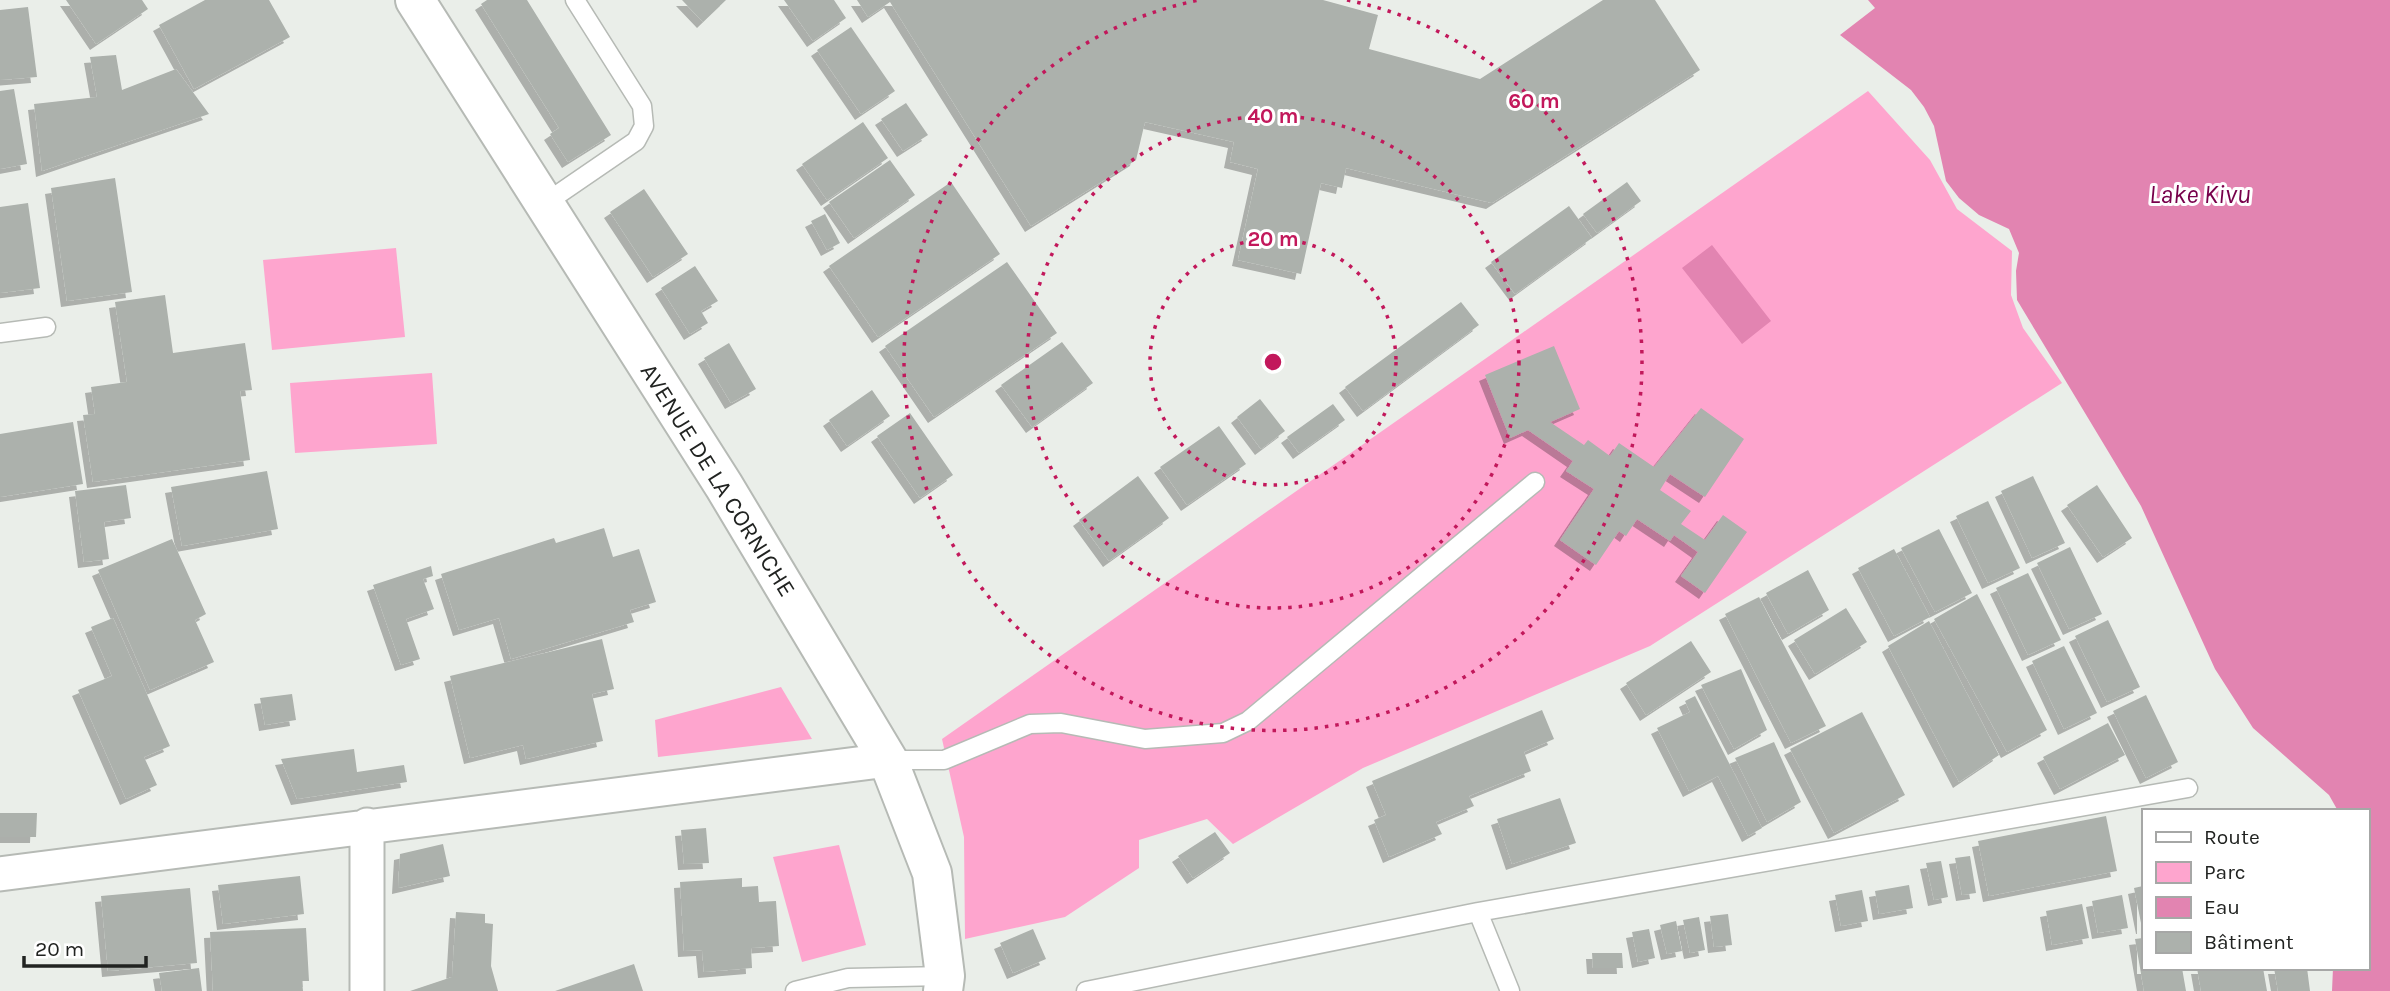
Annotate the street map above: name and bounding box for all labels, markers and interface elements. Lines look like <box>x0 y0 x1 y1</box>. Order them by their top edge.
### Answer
text: 60 m <box>1508 89 1560 113</box>
text: 40 m <box>1247 104 1299 128</box>
water label: Lake Kivu <box>2149 179 2251 210</box>
text: 20 m <box>1247 227 1299 251</box>
centre of rings <box>1261 350 1285 374</box>
street label: AVENUE DE LA CORNICHE <box>635 358 801 602</box>
legend <box>2142 809 2369 970</box>
text: Route <box>2204 825 2260 849</box>
text: Parc <box>2204 860 2246 884</box>
text: Eau <box>2204 895 2240 919</box>
scale bar <box>24 925 147 969</box>
text: Bâtiment <box>2204 930 2294 954</box>
text: 20 m <box>35 937 84 961</box>

